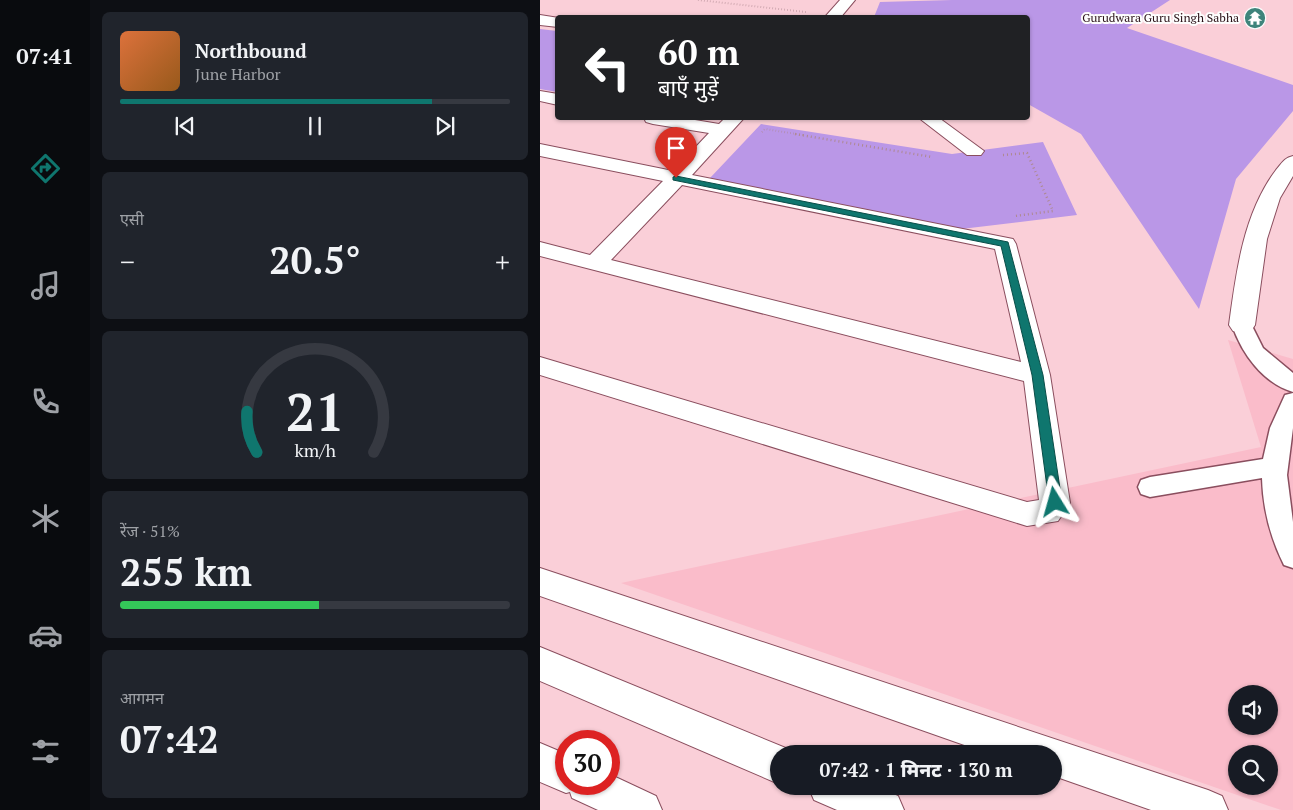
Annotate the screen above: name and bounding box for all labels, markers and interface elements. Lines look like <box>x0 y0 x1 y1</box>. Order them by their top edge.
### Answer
temple icon: Gurudwara Guru Singh Sabha <box>1243 6 1267 30</box>
place label: Gurudwara Guru Singh Sabha <box>1082 10 1239 25</box>
text: 60 m <box>658 29 739 75</box>
icon: left <box>575 35 640 100</box>
text: Northbound <box>195 38 307 63</box>
text: 07:41 <box>16 41 74 70</box>
text: June Harbor <box>195 63 281 85</box>
text: बाएँ मुड़ें <box>658 73 719 102</box>
icon: previous <box>171 112 199 140</box>
icon: pause <box>301 112 329 140</box>
icon: next <box>431 112 459 140</box>
pin <box>655 127 697 178</box>
icon: arrive <box>662 134 690 162</box>
icon: directions <box>28 151 63 186</box>
text: एसी <box>120 208 144 230</box>
text: 20.5° <box>269 235 361 285</box>
text: − <box>120 243 135 280</box>
text: + <box>495 243 510 280</box>
icon: music <box>28 268 63 303</box>
text: 21 <box>286 377 344 446</box>
icon: phone <box>28 384 63 419</box>
text: km/h <box>294 438 336 462</box>
position arrow <box>1028 475 1080 527</box>
icon: climate <box>28 501 63 536</box>
text: रेंज · 51% <box>120 520 180 542</box>
text: 255 km <box>120 547 252 597</box>
icon: car <box>28 618 63 653</box>
map controls <box>1228 685 1278 795</box>
button: sound <box>1228 685 1278 735</box>
text: आगमन <box>120 687 164 709</box>
text: 07:42 <box>120 714 219 764</box>
speed limit sign: 30 <box>555 730 620 795</box>
icon: filters <box>28 734 63 769</box>
button: search <box>1228 745 1278 795</box>
text: 07:42 · 1 मिनट · 130 m <box>820 757 1012 782</box>

